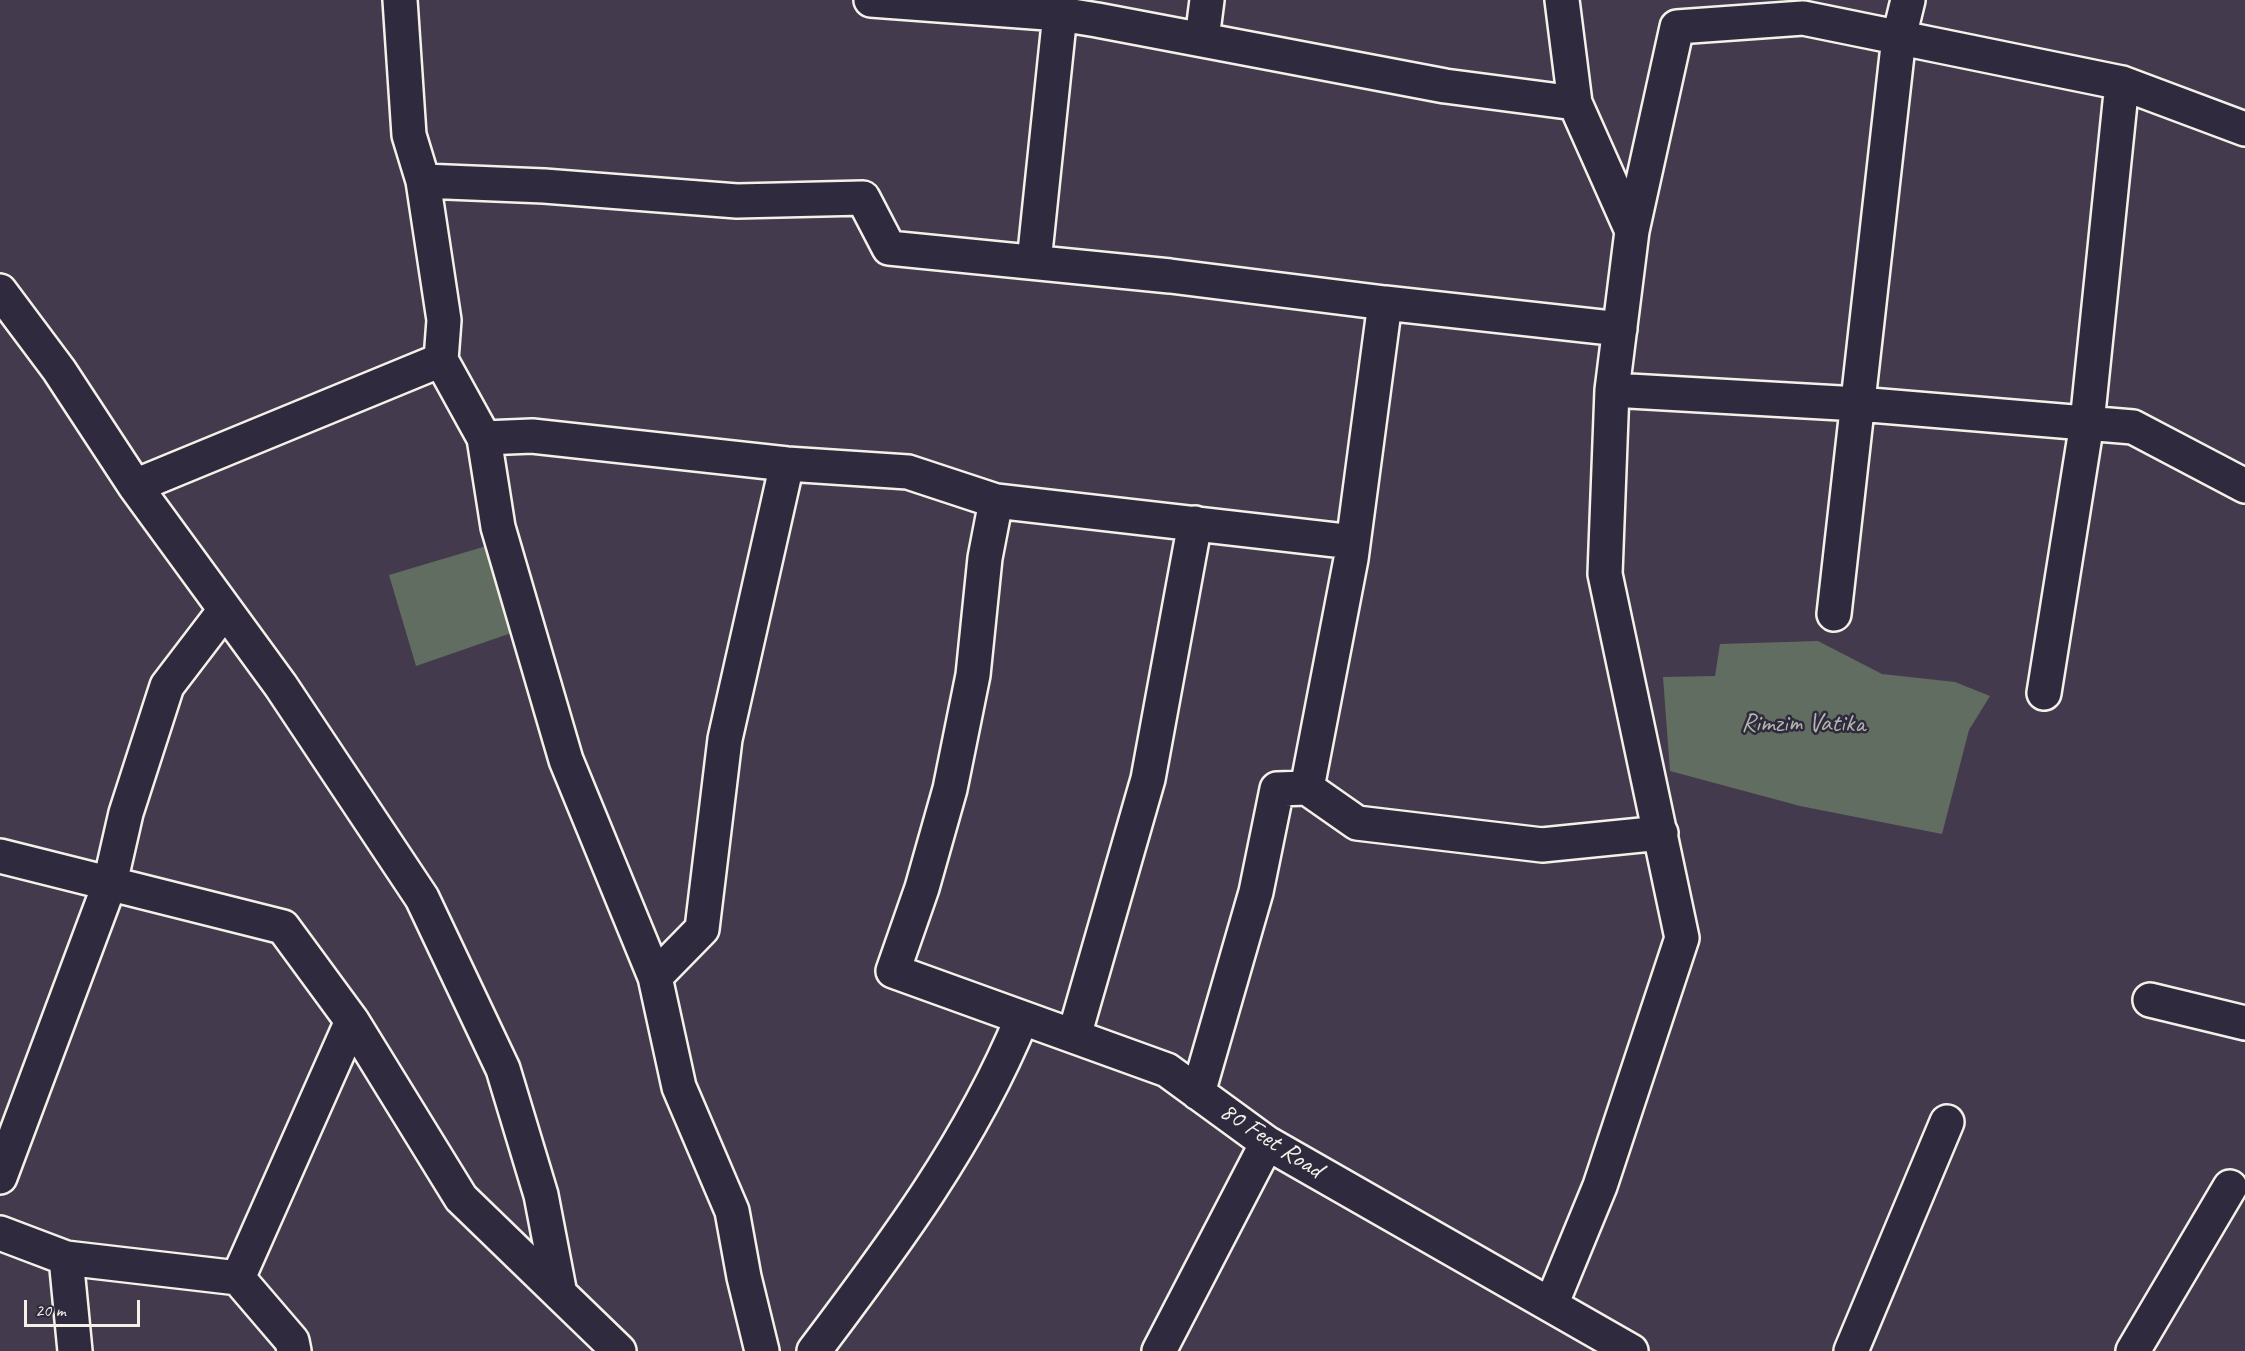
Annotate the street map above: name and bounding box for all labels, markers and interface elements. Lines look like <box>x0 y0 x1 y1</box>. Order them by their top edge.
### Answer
park label: Rimzim Vatika <box>1741 708 1865 740</box>
street label: 80 Feet Road <box>1214 1096 1328 1186</box>
scale bar <box>27 1288 142 1326</box>
text: 20 m <box>35 1299 66 1321</box>

